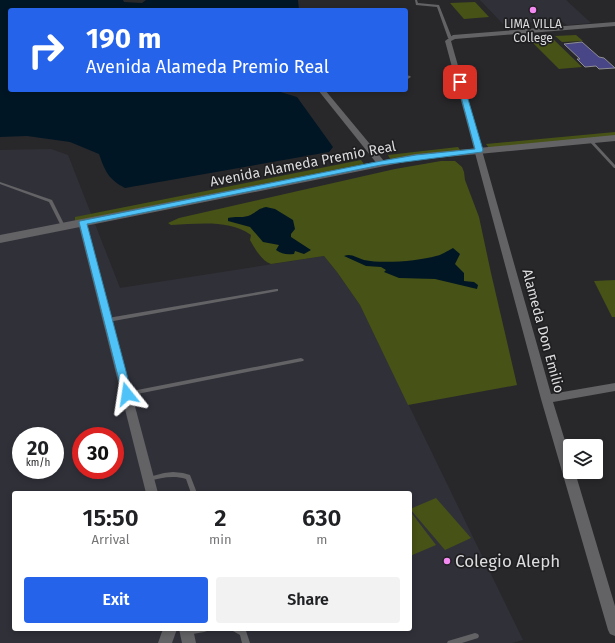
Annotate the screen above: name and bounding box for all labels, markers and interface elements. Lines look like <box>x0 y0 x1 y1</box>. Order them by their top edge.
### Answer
marker: LIMA VILLA College <box>528 5 538 15</box>
place label: LIMA VILLA College <box>504 17 562 45</box>
text: 190 m <box>86 22 161 55</box>
icon: right <box>20 24 72 76</box>
text: Avenida Alameda Premio Real <box>86 56 329 78</box>
pin <box>443 65 477 99</box>
icon: arrive <box>449 71 471 93</box>
street label: Avenida Alameda Premio Real <box>209 138 397 190</box>
street label: Alameda Don Emilio <box>518 267 568 395</box>
position arrow <box>106 373 148 415</box>
speed limit sign: 30 <box>72 427 124 479</box>
text: 20 <box>27 436 49 460</box>
map controls <box>563 439 603 479</box>
button: layers <box>563 439 603 479</box>
text: km/h <box>26 457 50 469</box>
text: 15:50 <box>83 504 139 532</box>
text: 2 <box>214 504 226 532</box>
text: 630 <box>302 504 341 532</box>
text: Arrival <box>92 532 130 547</box>
text: min <box>209 532 232 547</box>
text: m <box>316 532 327 547</box>
place label: Colegio Aleph <box>455 551 560 572</box>
marker: Colegio Aleph <box>442 556 452 566</box>
button: Exit <box>24 577 208 623</box>
button: Share <box>216 577 400 623</box>

